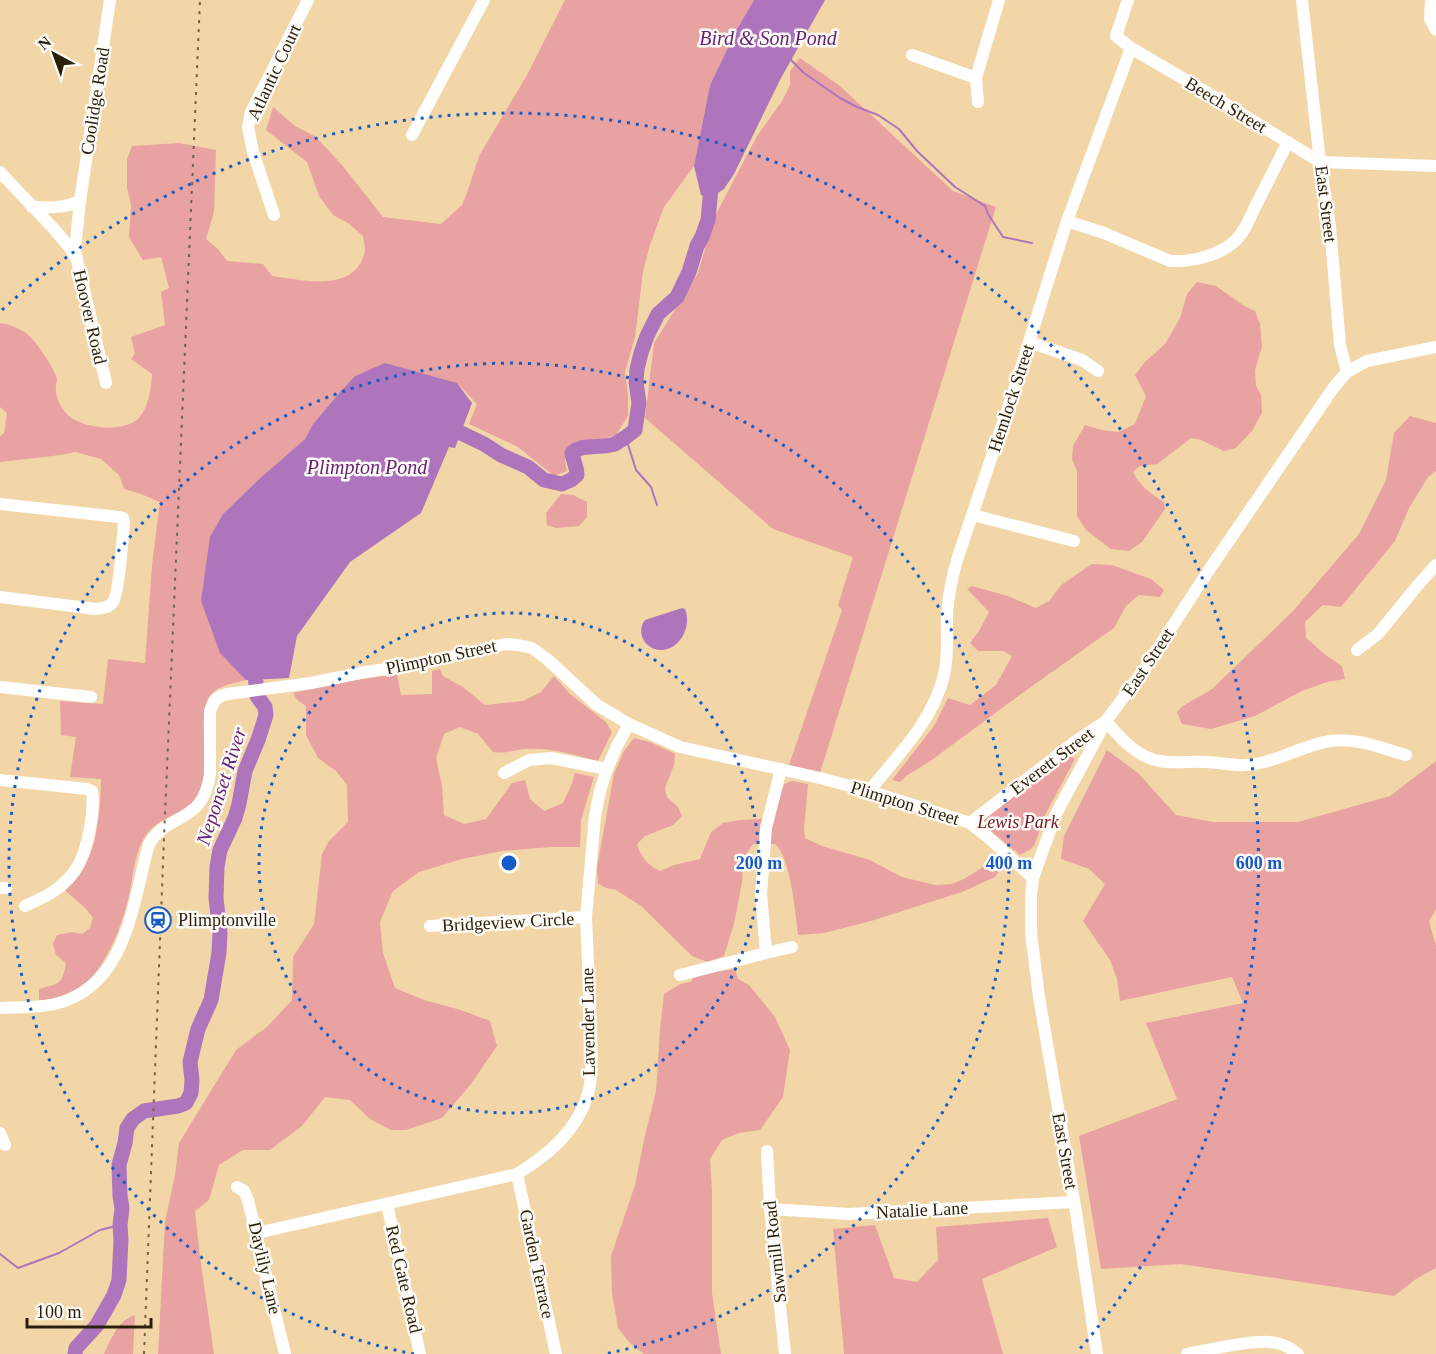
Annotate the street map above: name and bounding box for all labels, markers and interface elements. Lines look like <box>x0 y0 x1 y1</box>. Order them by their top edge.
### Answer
street label: Atlantic Court <box>243 21 305 123</box>
north arrow <box>24 24 84 84</box>
water label: Bird & Son Pond <box>699 27 838 49</box>
text: N <box>35 33 55 53</box>
street label: Coolidge Road <box>77 46 113 156</box>
street label: Beech Street <box>1182 73 1270 137</box>
street label: East Street <box>1311 164 1341 244</box>
street label: Hoover Road <box>69 268 111 366</box>
street label: Hemlock Street <box>984 341 1038 455</box>
water label: Plimpton Pond <box>306 456 428 479</box>
street label: East Street <box>1118 624 1178 700</box>
street label: Plimpton Street <box>384 636 498 678</box>
street label: Everett Street <box>1007 723 1097 799</box>
water label: Neponset River <box>191 724 251 849</box>
street label: Plimpton Street <box>848 777 962 829</box>
park label: Lewis Park <box>976 812 1060 832</box>
centre of rings <box>499 853 519 873</box>
text: 200 m <box>736 853 782 873</box>
text: 400 m <box>986 853 1032 873</box>
text: 600 m <box>1236 853 1282 873</box>
station icon: Plimptonville <box>143 905 173 935</box>
street label: Bridgeview Circle <box>441 909 575 935</box>
place label: Plimptonville <box>178 910 276 930</box>
street label: Lavender Lane <box>577 968 599 1076</box>
street label: East Street <box>1048 1111 1082 1191</box>
street label: Natalie Lane <box>875 1198 969 1222</box>
street label: Sawmill Road <box>760 1200 790 1304</box>
street label: Garden Terrace <box>516 1208 558 1320</box>
street label: Daylily Lane <box>245 1220 285 1316</box>
street label: Red Gate Road <box>382 1223 426 1335</box>
scale bar <box>27 1291 152 1329</box>
text: 100 m <box>36 1302 82 1322</box>

